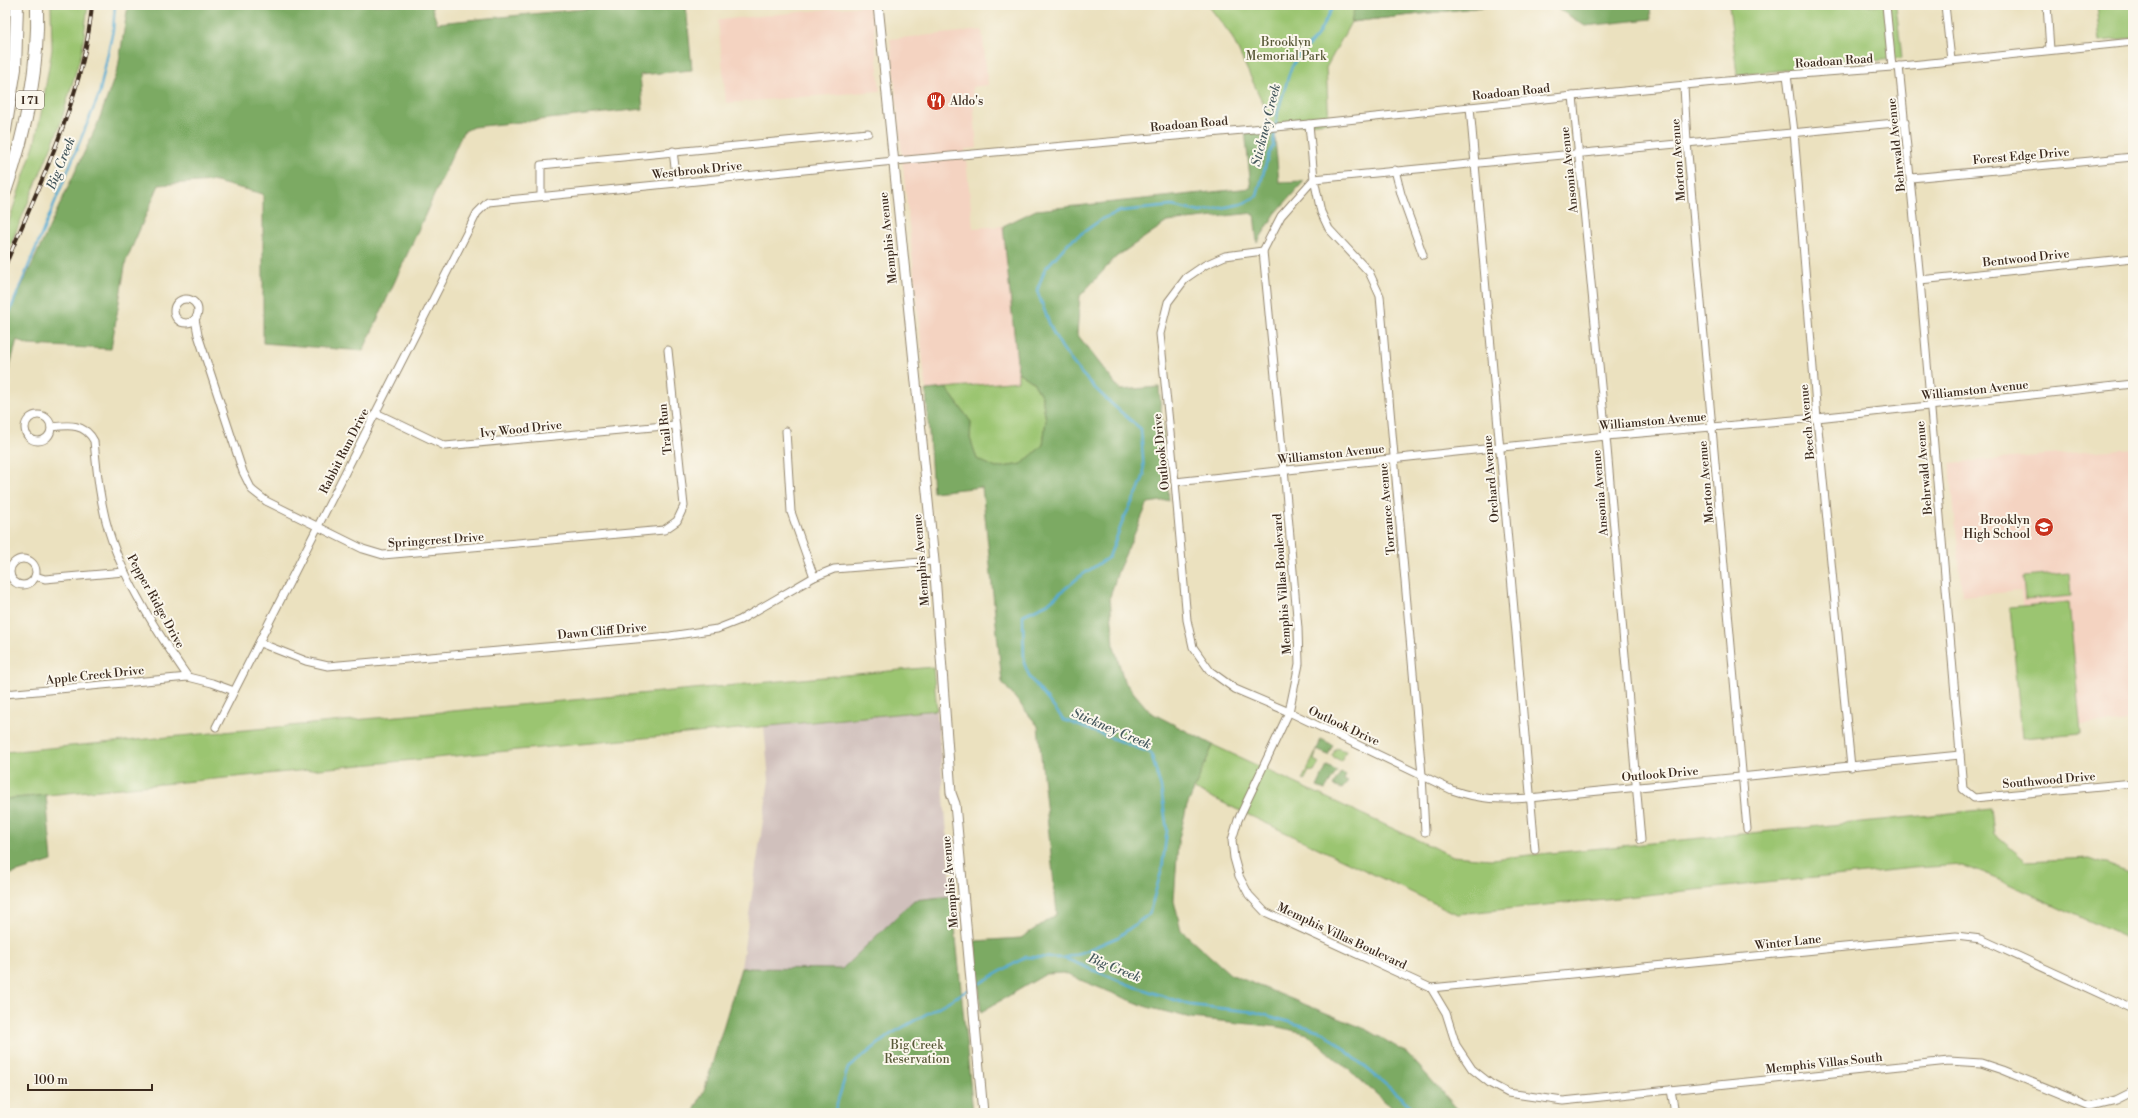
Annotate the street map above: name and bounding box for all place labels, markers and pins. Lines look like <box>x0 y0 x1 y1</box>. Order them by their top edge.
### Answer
restaurant icon: Aldo's <box>925 90 947 112</box>
place label: Aldo's <box>949 94 983 109</box>
place label: Brooklyn High School <box>1964 513 2030 542</box>
school or university icon: Brooklyn High School <box>2033 516 2055 538</box>

